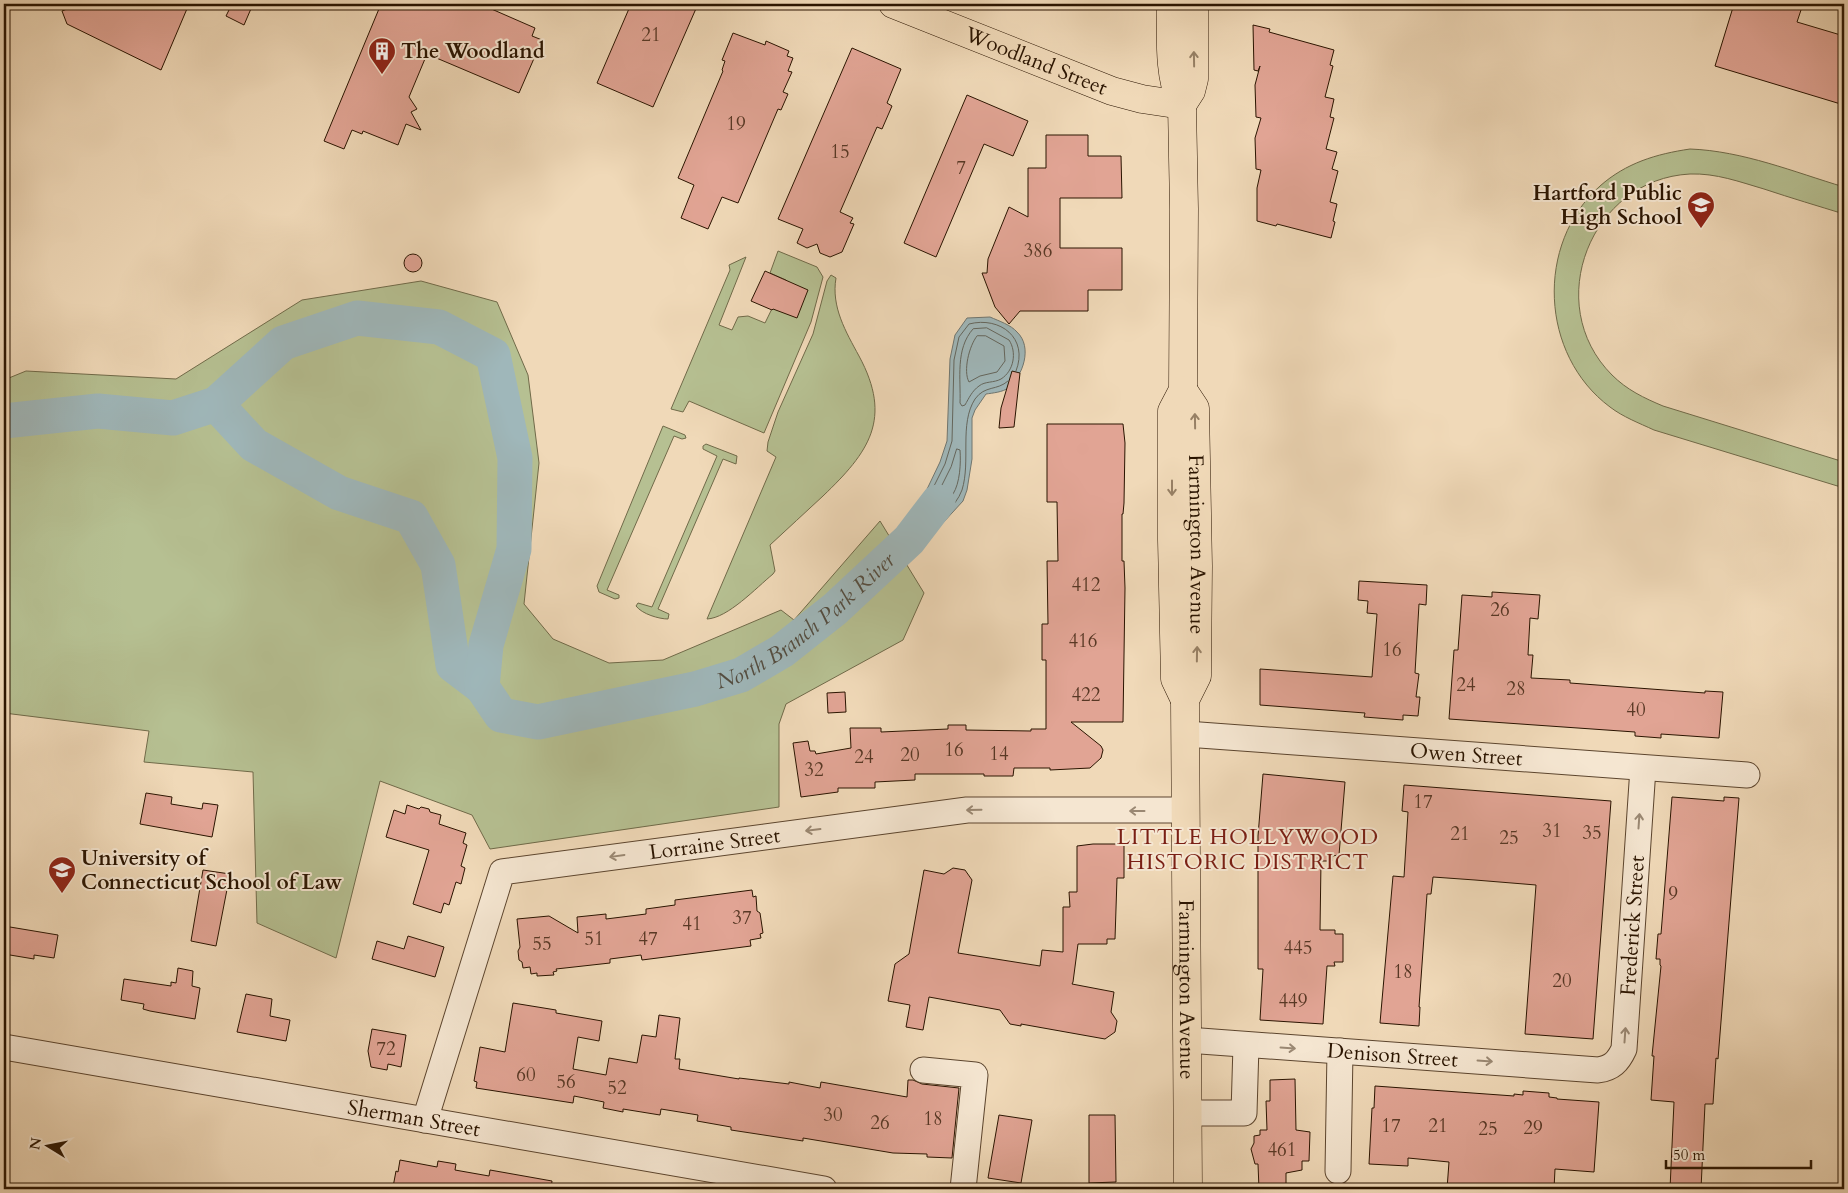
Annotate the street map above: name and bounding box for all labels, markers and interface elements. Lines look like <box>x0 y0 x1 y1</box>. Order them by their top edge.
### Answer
street label: Woodland Street <box>960 19 1112 102</box>
house number: 21 <box>641 22 661 48</box>
building icon: The Woodland <box>367 36 397 75</box>
place label: The Woodland <box>401 37 545 66</box>
one-way arrow <box>1190 51 1199 67</box>
house number: 19 <box>726 111 746 137</box>
house number: 15 <box>830 139 850 165</box>
house number: 7 <box>956 155 966 181</box>
place label: Hartford Public High School <box>1533 179 1682 232</box>
school or university icon: Hartford Public High School <box>1686 190 1716 229</box>
house number: 386 <box>1023 238 1053 264</box>
one-way arrow <box>1191 414 1200 430</box>
street label: Farmington Avenue <box>1181 454 1212 634</box>
one-way arrow <box>1167 480 1177 496</box>
water label: North Branch Park River <box>712 545 902 697</box>
house number: 412 <box>1071 572 1101 598</box>
house number: 26 <box>1490 597 1510 623</box>
house number: 416 <box>1068 628 1098 654</box>
house number: 16 <box>1382 637 1402 663</box>
one-way arrow <box>1192 646 1202 662</box>
house number: 24 <box>1456 672 1476 698</box>
house number: 28 <box>1506 676 1526 702</box>
house number: 422 <box>1071 682 1101 708</box>
house number: 40 <box>1626 697 1646 723</box>
street label: Owen Street <box>1409 736 1524 773</box>
house number: 16 <box>944 737 964 763</box>
house number: 14 <box>989 741 1009 767</box>
house number: 20 <box>900 742 920 768</box>
house number: 24 <box>854 744 874 770</box>
house number: 32 <box>804 757 824 783</box>
house number: 17 <box>1413 789 1433 815</box>
one-way arrow <box>967 805 983 815</box>
one-way arrow <box>1129 806 1146 816</box>
one-way arrow <box>1634 813 1644 829</box>
house number: 31 <box>1542 818 1562 844</box>
house number: 35 <box>1582 820 1602 846</box>
street label: Lorraine Street <box>647 821 782 867</box>
house number: 21 <box>1450 821 1470 847</box>
district label: LITTLE HOLLYWOOD HISTORIC DISTRICT <box>1117 822 1379 877</box>
one-way arrow <box>806 825 822 835</box>
house number: 25 <box>1499 825 1519 851</box>
place label: University of Connecticut School of Law <box>81 844 342 897</box>
one-way arrow <box>610 851 626 861</box>
street label: Frederick Street <box>1613 854 1652 997</box>
school or university icon: University of Connecticut School of Law <box>47 855 77 894</box>
house number: 9 <box>1668 881 1678 907</box>
street label: Farmington Avenue <box>1172 899 1202 1079</box>
house number: 37 <box>732 905 752 931</box>
house number: 41 <box>682 911 702 937</box>
house number: 51 <box>584 926 604 952</box>
house number: 47 <box>638 926 658 952</box>
house number: 55 <box>532 931 552 957</box>
house number: 445 <box>1283 935 1313 961</box>
house number: 18 <box>1393 959 1413 985</box>
house number: 20 <box>1552 968 1572 994</box>
house number: 449 <box>1278 988 1308 1014</box>
one-way arrow <box>1620 1028 1629 1044</box>
house number: 72 <box>376 1036 396 1062</box>
street label: Denison Street <box>1326 1036 1459 1074</box>
one-way arrow <box>1280 1043 1296 1052</box>
one-way arrow <box>1477 1057 1493 1066</box>
house number: 60 <box>516 1062 536 1088</box>
house number: 56 <box>556 1069 576 1095</box>
house number: 52 <box>607 1075 627 1101</box>
street label: Sherman Street <box>345 1092 483 1144</box>
house number: 30 <box>823 1102 843 1128</box>
house number: 18 <box>923 1106 943 1132</box>
house number: 26 <box>870 1110 890 1136</box>
house number: 17 <box>1381 1113 1401 1139</box>
house number: 21 <box>1428 1113 1448 1139</box>
house number: 29 <box>1523 1115 1543 1141</box>
house number: 25 <box>1478 1116 1498 1142</box>
north arrow <box>22 1120 72 1170</box>
text: N <box>25 1136 46 1151</box>
house number: 461 <box>1267 1137 1297 1163</box>
scale bar <box>1666 1138 1810 1170</box>
text: 50 m <box>1673 1145 1705 1165</box>

